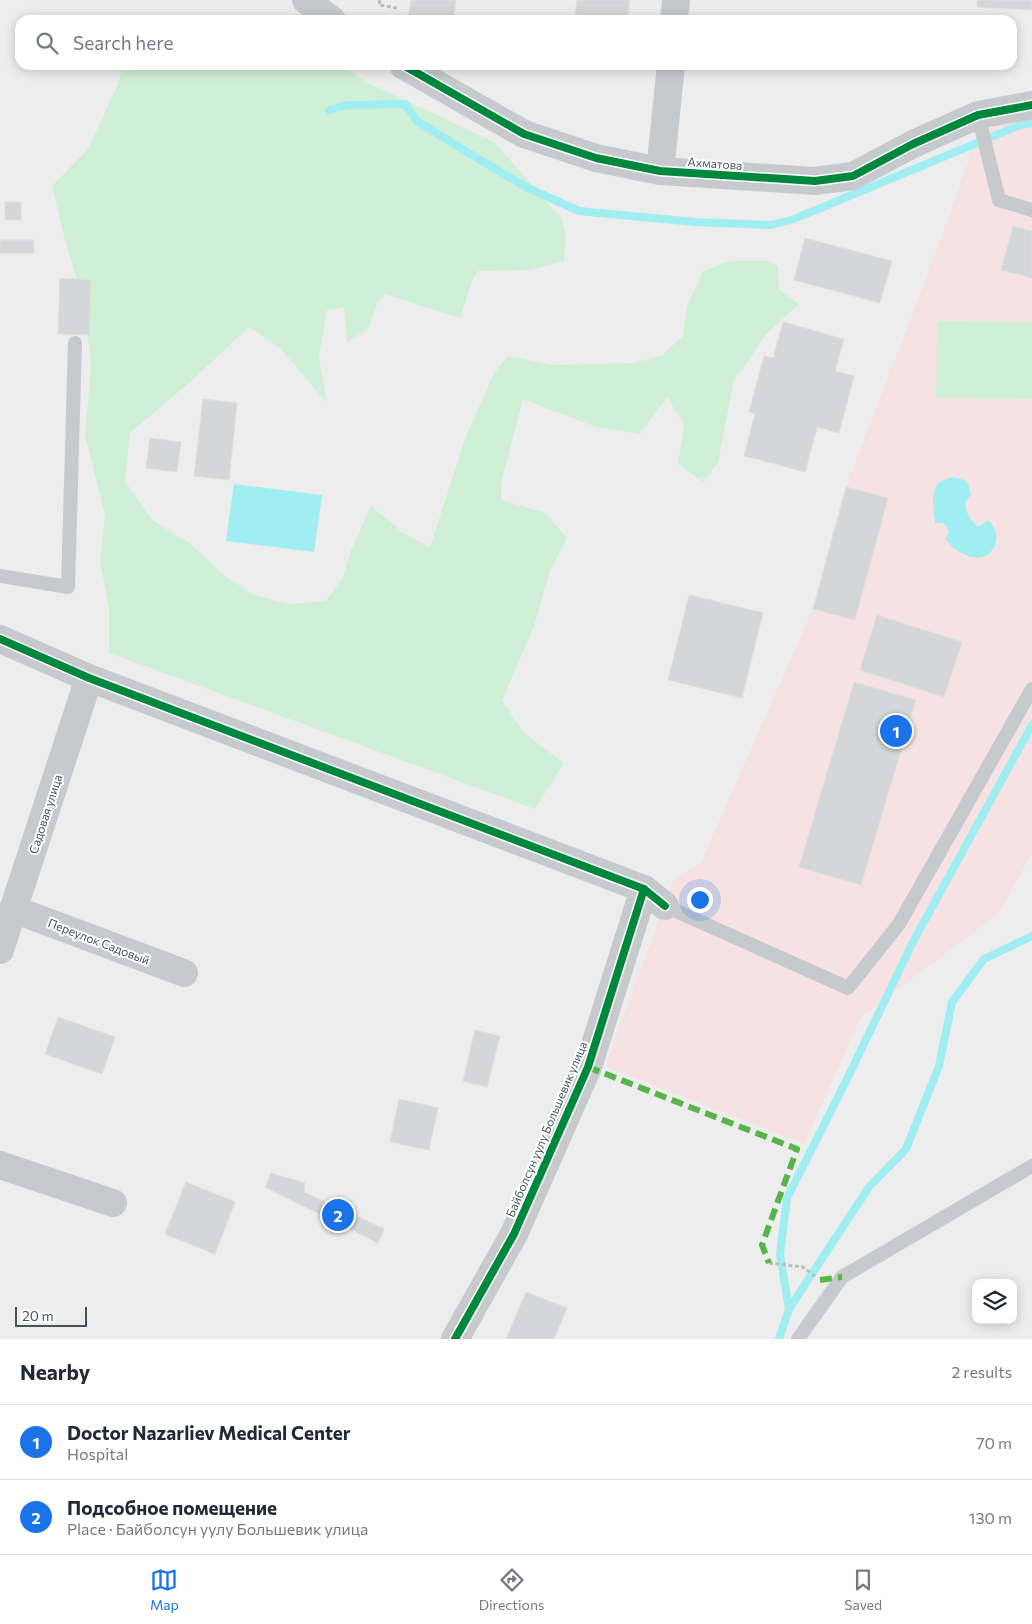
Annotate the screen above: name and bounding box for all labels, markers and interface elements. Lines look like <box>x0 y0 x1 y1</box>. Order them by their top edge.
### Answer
search box <box>15 15 1017 70</box>
icon: search <box>33 29 61 57</box>
text: Search here <box>73 31 173 54</box>
street label: Ахматова <box>687 154 743 172</box>
pin: 1 <box>880 712 912 750</box>
street label: Садовая улица <box>26 773 64 855</box>
your location <box>687 887 713 913</box>
street label: Переулок Садовый <box>46 915 152 967</box>
street label: Байболсун уулу Большевик улица <box>503 1039 589 1219</box>
pin: 2 <box>322 1196 354 1234</box>
map controls <box>972 1279 1017 1324</box>
button: layers <box>972 1279 1017 1324</box>
scale bar <box>15 1304 88 1327</box>
text: 20 m <box>22 1307 54 1324</box>
text: Nearby <box>20 1359 90 1384</box>
text: 2 results <box>951 1362 1012 1381</box>
text: Doctor Nazarliev Medical Center <box>67 1421 351 1444</box>
text: 1 <box>32 1433 40 1452</box>
text: 70 m <box>976 1433 1012 1452</box>
text: Hospital <box>67 1444 128 1463</box>
text: Подсобное помещение <box>67 1496 277 1519</box>
text: 2 <box>31 1508 41 1527</box>
text: 130 m <box>969 1508 1012 1527</box>
text: Place · Байболсун уулу Большевик улица <box>67 1519 368 1538</box>
tab: Map <box>150 1566 179 1613</box>
tab: Directions <box>479 1566 544 1613</box>
tab: Saved <box>844 1566 882 1613</box>

